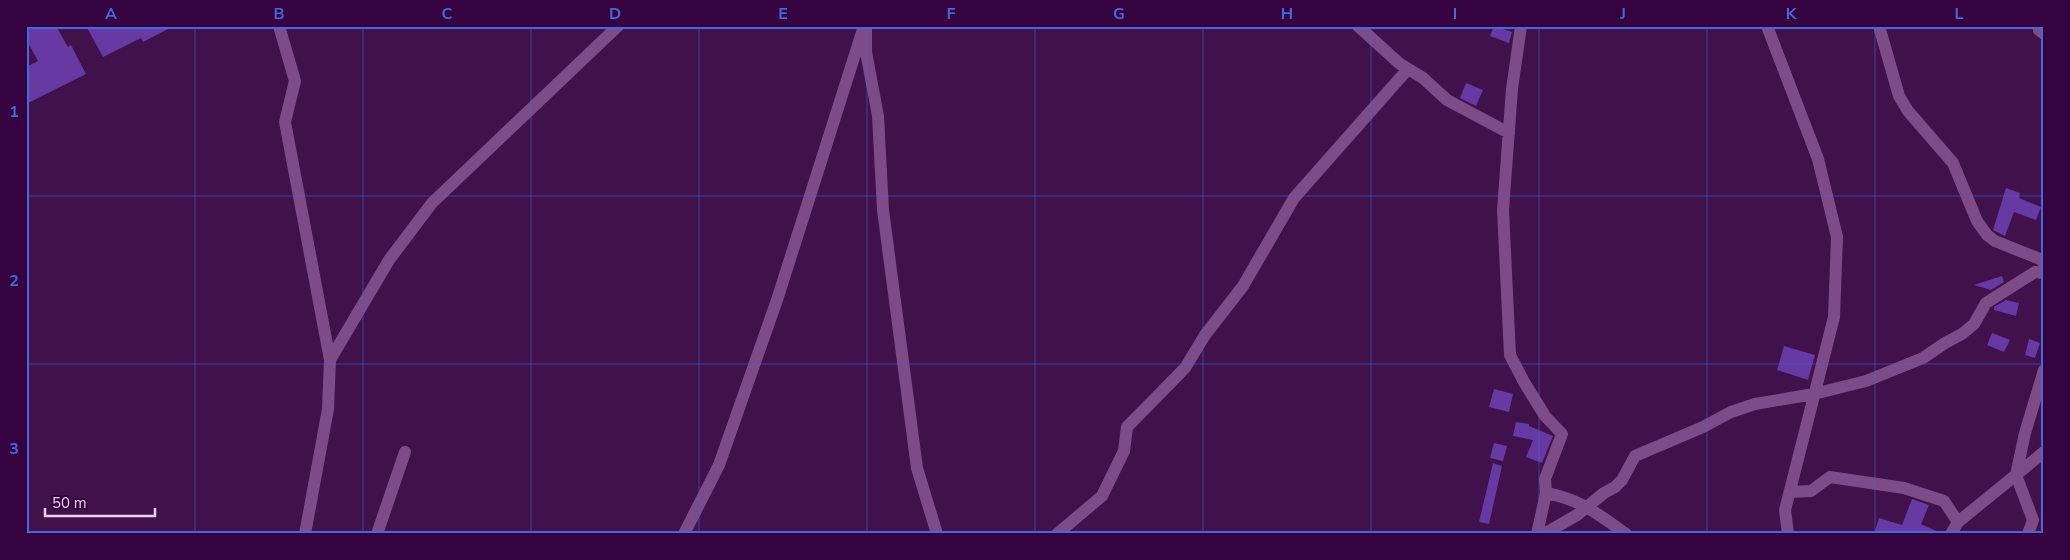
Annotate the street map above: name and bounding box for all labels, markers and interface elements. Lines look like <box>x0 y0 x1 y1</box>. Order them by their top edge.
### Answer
text: A <box>105 3 117 25</box>
text: B <box>273 3 285 25</box>
text: C <box>442 3 453 25</box>
text: D <box>609 3 621 25</box>
text: E <box>778 3 788 25</box>
text: F <box>947 3 956 25</box>
text: G <box>1113 3 1125 25</box>
text: H <box>1281 3 1293 25</box>
text: I <box>1453 3 1457 25</box>
text: J <box>1619 3 1626 25</box>
text: K <box>1786 3 1798 25</box>
text: L <box>1955 3 1964 25</box>
text: 1 <box>9 101 19 123</box>
text: 2 <box>9 270 19 292</box>
text: 3 <box>9 438 19 460</box>
scale bar <box>45 485 155 517</box>
text: 50 m <box>52 493 87 513</box>

